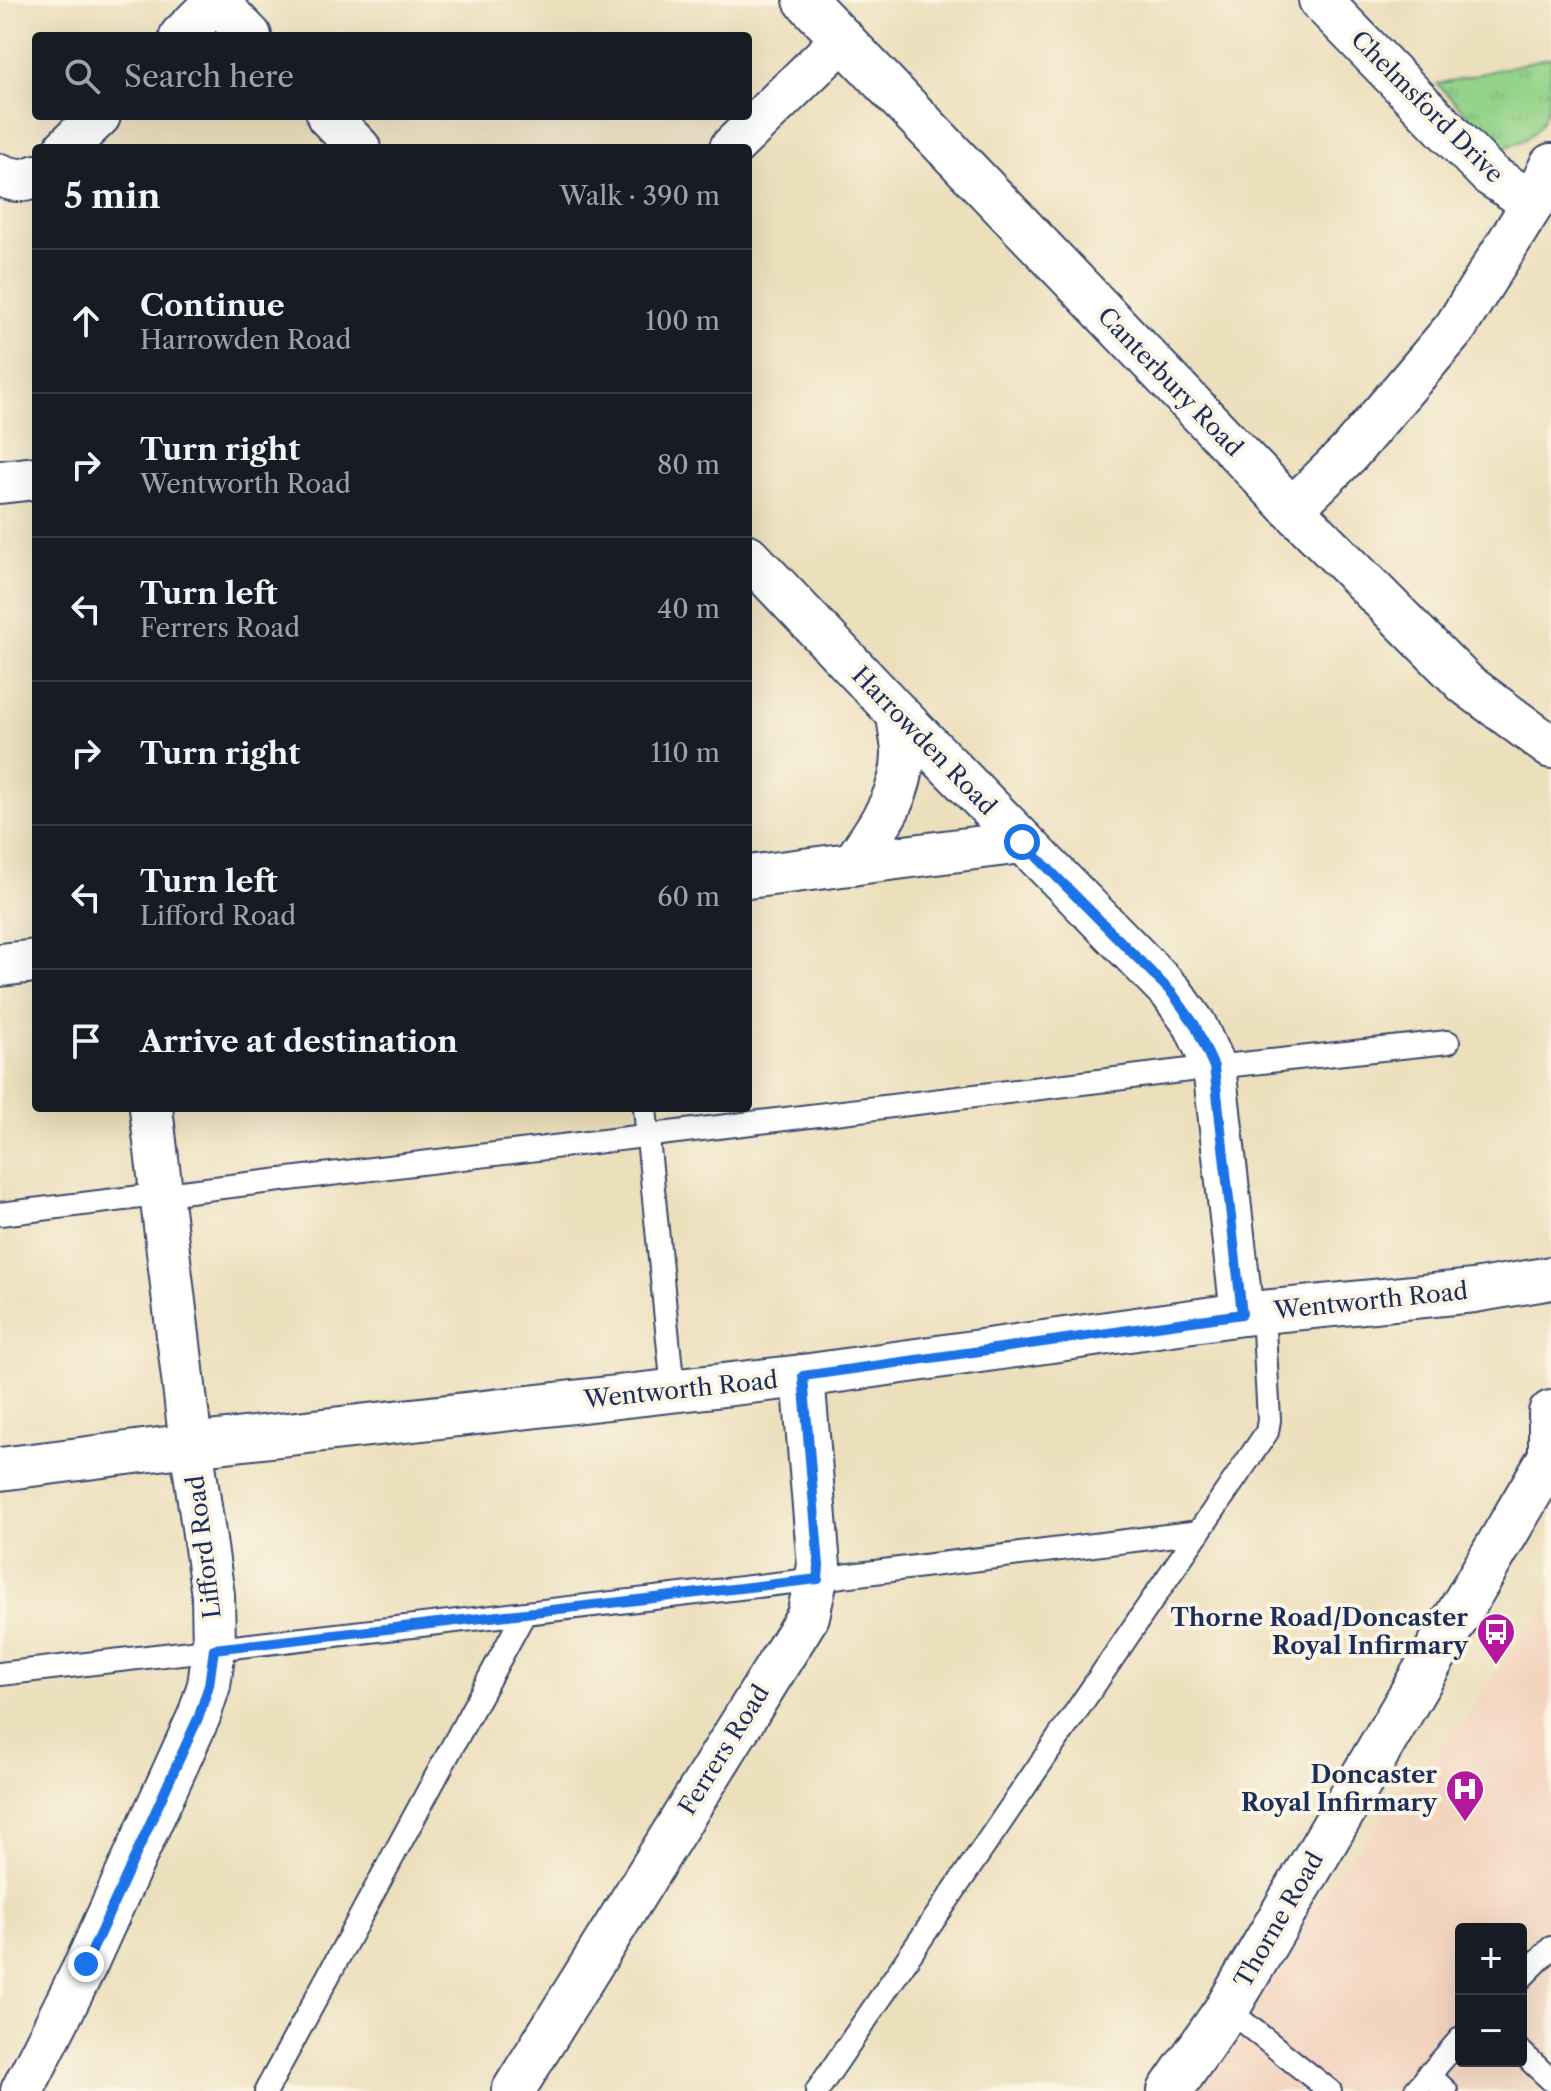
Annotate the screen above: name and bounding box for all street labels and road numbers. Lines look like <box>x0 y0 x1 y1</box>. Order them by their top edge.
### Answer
street label: Chelmsford Drive <box>1345 25 1509 189</box>
street label: Canterbury Road <box>1092 301 1249 462</box>
street label: Harrowden Road <box>846 660 1003 821</box>
street label: Wentworth Road <box>1272 1276 1470 1325</box>
street label: Wentworth Road <box>582 1365 780 1414</box>
street label: Lifford Road <box>180 1473 227 1620</box>
street label: Ferrers Road <box>672 1679 775 1820</box>
street label: Thorne Road <box>1228 1846 1329 1993</box>

